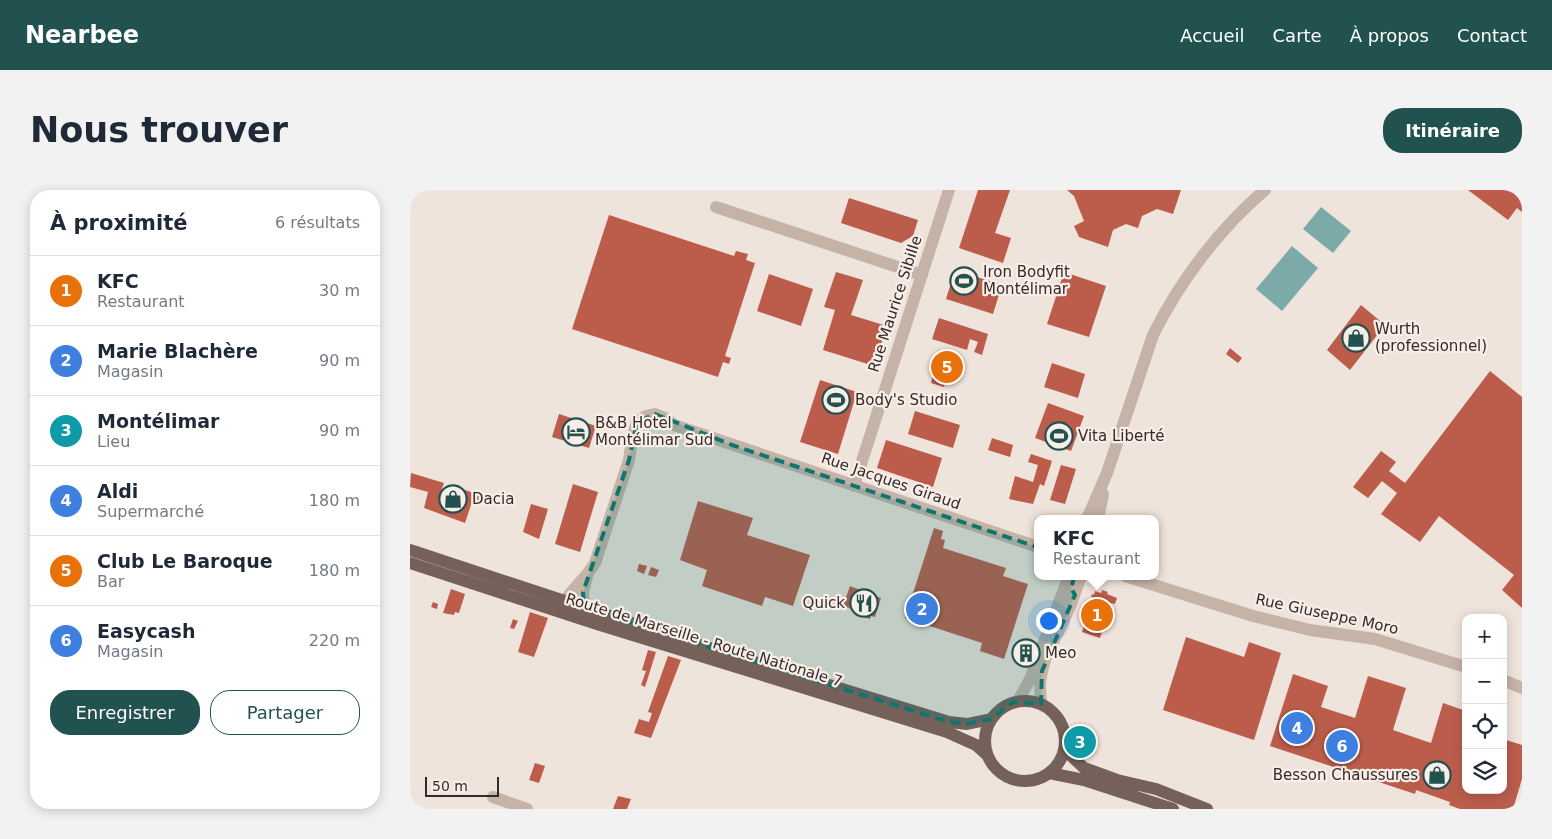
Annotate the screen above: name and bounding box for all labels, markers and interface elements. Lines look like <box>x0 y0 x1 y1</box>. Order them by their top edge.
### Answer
text: Nearbee <box>25 21 139 49</box>
text: Accueil <box>1180 25 1245 46</box>
text: Carte <box>1273 25 1322 46</box>
text: À propos <box>1350 25 1429 46</box>
text: Contact <box>1457 25 1527 46</box>
button: Itinéraire <box>1383 108 1522 153</box>
text: Nous trouver <box>30 110 288 150</box>
text: À proximité <box>50 211 187 235</box>
text: 6 résultats <box>275 213 360 232</box>
street label: Rue Maurice Sibille <box>864 233 926 375</box>
place label: Iron Bodyfit Montélimar <box>983 263 1070 298</box>
sports icon: Iron Bodyfit Montélimar <box>949 266 979 296</box>
text: KFC <box>97 270 139 292</box>
text: 1 <box>60 281 72 300</box>
text: 30 m <box>319 281 360 300</box>
text: Restaurant <box>97 292 185 311</box>
place label: Wurth (professionnel) <box>1375 320 1487 355</box>
shop icon: Wurth (professionnel) <box>1341 323 1371 353</box>
text: Marie Blachère <box>97 340 258 362</box>
pin: 5 <box>931 348 963 386</box>
text: 2 <box>60 351 72 370</box>
text: 90 m <box>319 351 360 370</box>
text: Magasin <box>97 362 164 381</box>
sports icon: Body's Studio <box>821 385 851 415</box>
place label: Body's Studio <box>855 391 957 409</box>
text: Montélimar <box>97 410 219 432</box>
place label: B&B Hotel Montélimar Sud <box>595 414 713 449</box>
hotel icon: B&B Hotel Montélimar Sud <box>561 417 591 447</box>
text: 3 <box>60 421 72 440</box>
text: 90 m <box>319 421 360 440</box>
sports icon: Vita Liberté <box>1044 421 1074 451</box>
place label: Vita Liberté <box>1078 427 1165 445</box>
text: Lieu <box>97 432 130 451</box>
street label: Rue Jacques Giraud <box>819 449 963 513</box>
text: Aldi <box>97 480 138 502</box>
shop icon: Dacia <box>438 484 468 514</box>
place label: Dacia <box>472 490 514 508</box>
text: 4 <box>60 491 72 510</box>
text: 180 m <box>309 491 360 510</box>
text: Supermarché <box>97 502 204 521</box>
popup <box>1034 515 1159 580</box>
text: KFC <box>1053 527 1094 549</box>
text: Restaurant <box>1053 549 1140 568</box>
text: Club Le Baroque <box>97 550 273 572</box>
text: 5 <box>60 561 72 580</box>
text: 180 m <box>309 561 360 580</box>
text: Bar <box>97 572 124 591</box>
restaurant icon: Quick <box>849 588 879 618</box>
street label: Route de Marseille - Route Nationale 7 <box>564 589 844 691</box>
pin: 2 <box>906 590 938 628</box>
street label: Rue Giuseppe Moro <box>1254 590 1400 638</box>
place label: Quick <box>803 594 845 612</box>
pin: 1 <box>1081 596 1113 634</box>
your location <box>1036 608 1062 634</box>
map controls <box>1462 614 1507 794</box>
button: + <box>1462 614 1507 659</box>
text: Easycash <box>97 620 195 642</box>
text: 6 <box>60 631 72 650</box>
text: 220 m <box>309 631 360 650</box>
building icon: Meo <box>1011 638 1041 668</box>
text: Magasin <box>97 642 164 661</box>
place label: Meo <box>1045 644 1076 662</box>
button: − <box>1462 659 1507 704</box>
button: Enregistrer <box>50 690 200 735</box>
button: Partager <box>210 690 360 735</box>
button: locate <box>1462 704 1507 749</box>
pin: 4 <box>1281 709 1313 747</box>
pin: 3 <box>1064 723 1096 761</box>
pin: 6 <box>1326 727 1358 765</box>
button: layers <box>1462 749 1507 794</box>
shop icon: Besson Chaussures <box>1422 760 1452 790</box>
place label: Besson Chaussures <box>1273 766 1418 784</box>
scale bar <box>425 774 499 797</box>
text: 50 m <box>432 778 468 794</box>

